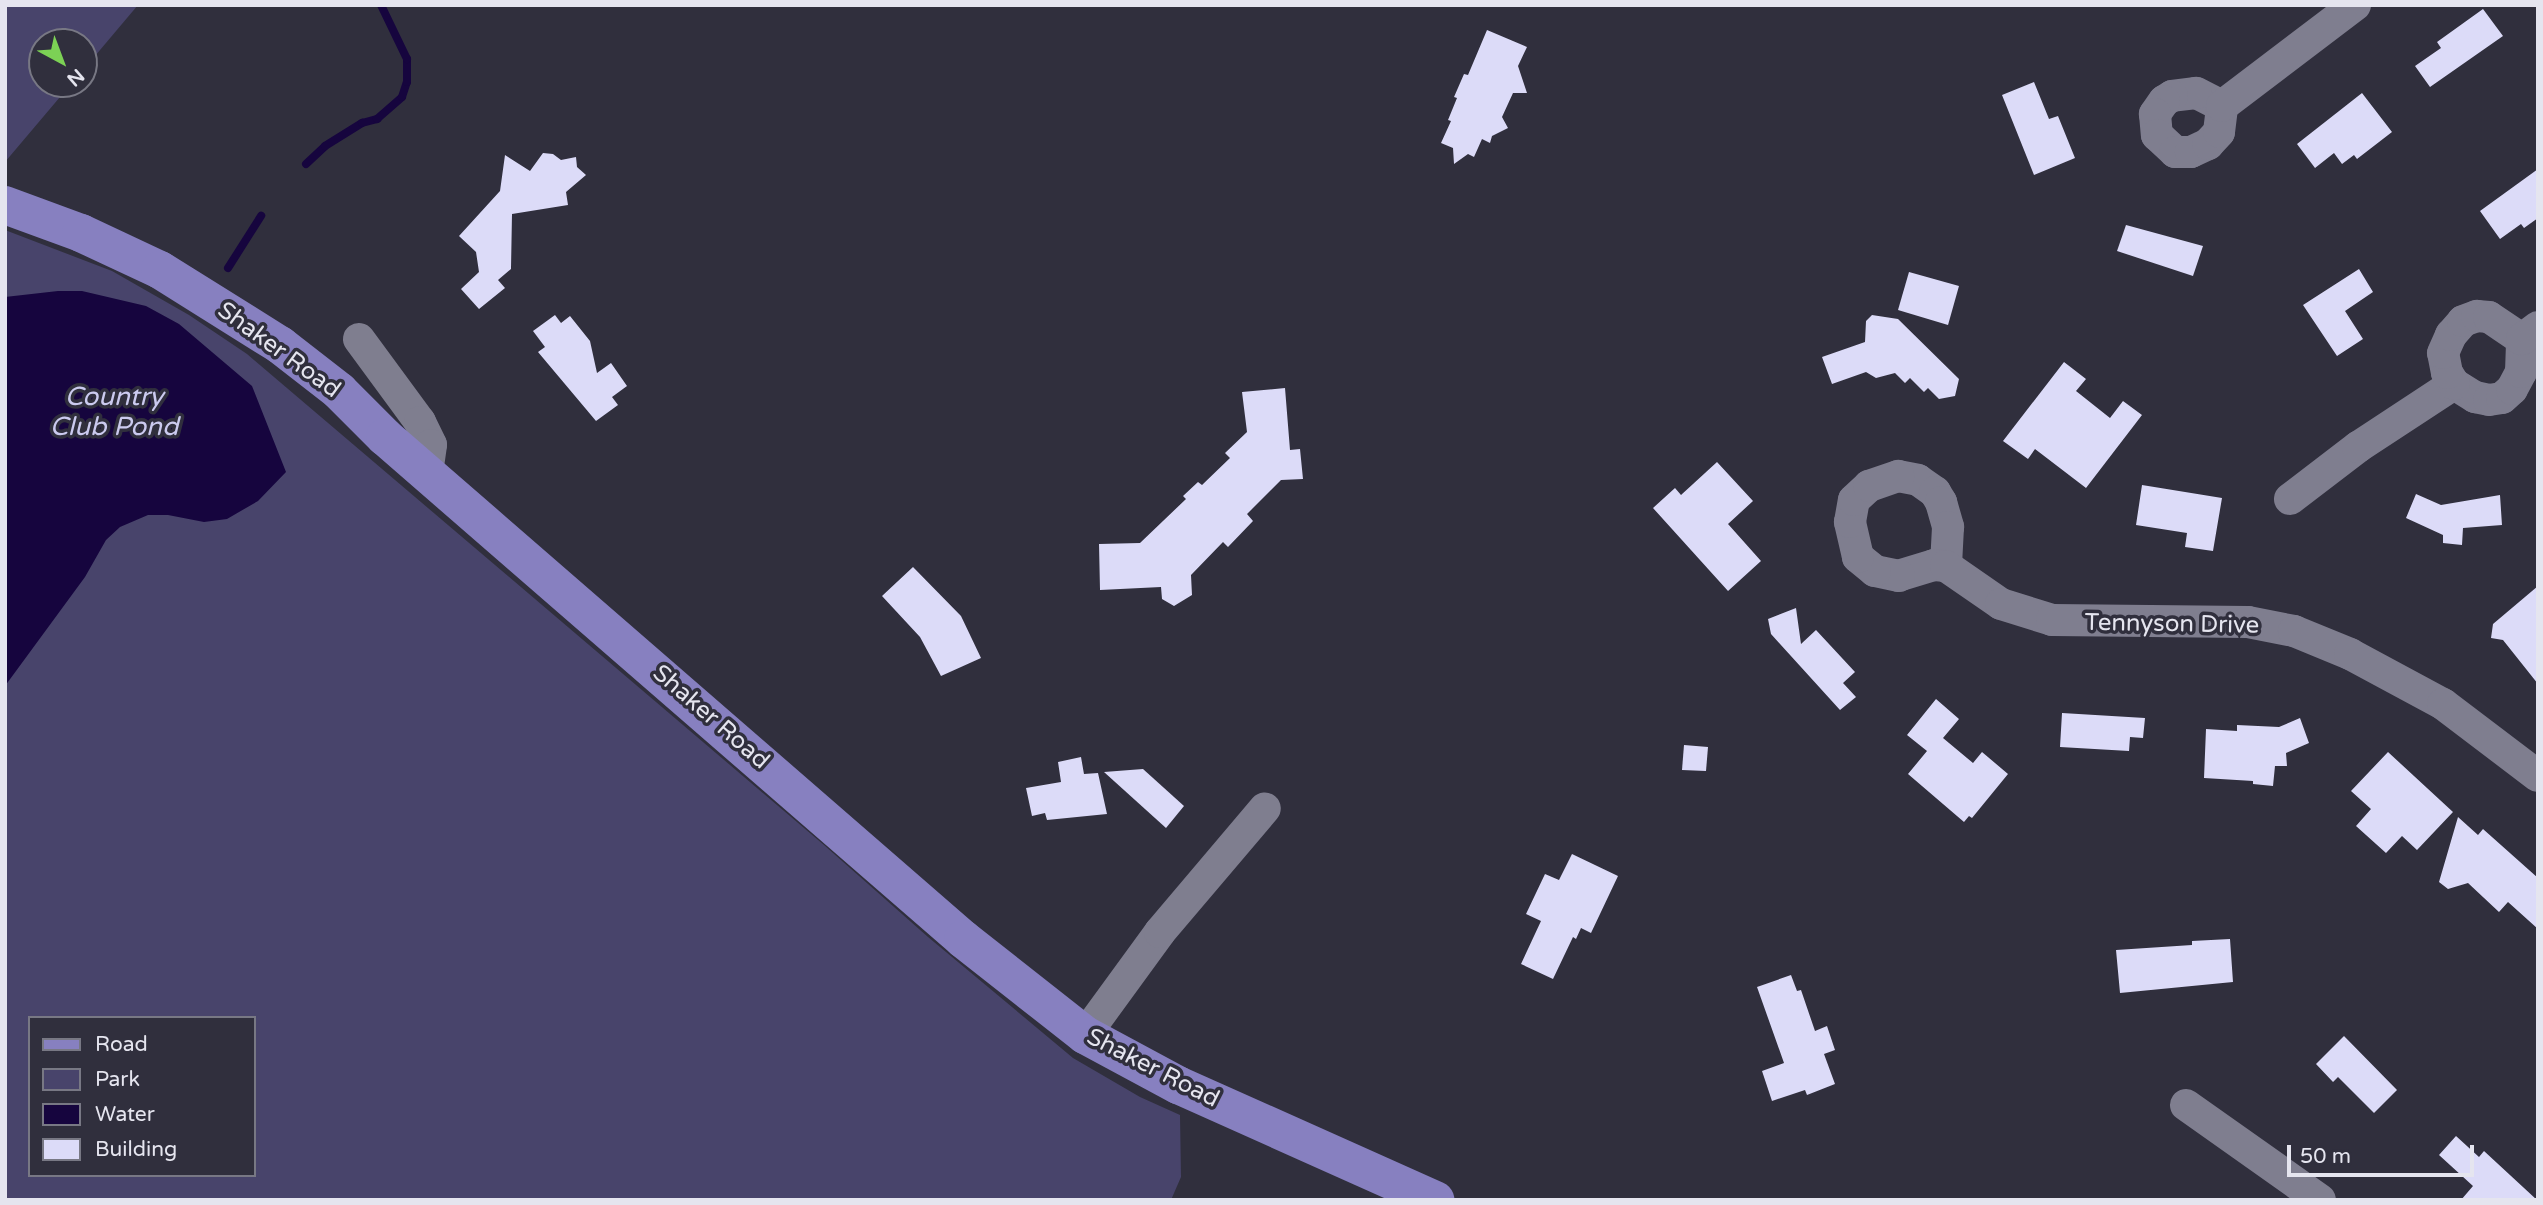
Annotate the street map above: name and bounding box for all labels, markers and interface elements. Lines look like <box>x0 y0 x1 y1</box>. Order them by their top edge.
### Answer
north arrow <box>28 28 98 98</box>
text: N <box>62 64 88 91</box>
street label: Shaker Road <box>212 296 346 404</box>
water label: Country Club Pond <box>50 381 178 442</box>
street label: Tennyson Drive <box>2084 608 2260 640</box>
street label: Shaker Road <box>647 659 775 775</box>
legend <box>28 1016 256 1177</box>
street label: Shaker Road <box>1082 1022 1224 1114</box>
text: Road <box>95 1032 148 1057</box>
text: Park <box>95 1067 140 1092</box>
text: Water <box>95 1102 155 1127</box>
scale bar <box>2291 1132 2478 1176</box>
text: Building <box>95 1137 177 1162</box>
text: 50 m <box>2300 1144 2351 1169</box>

